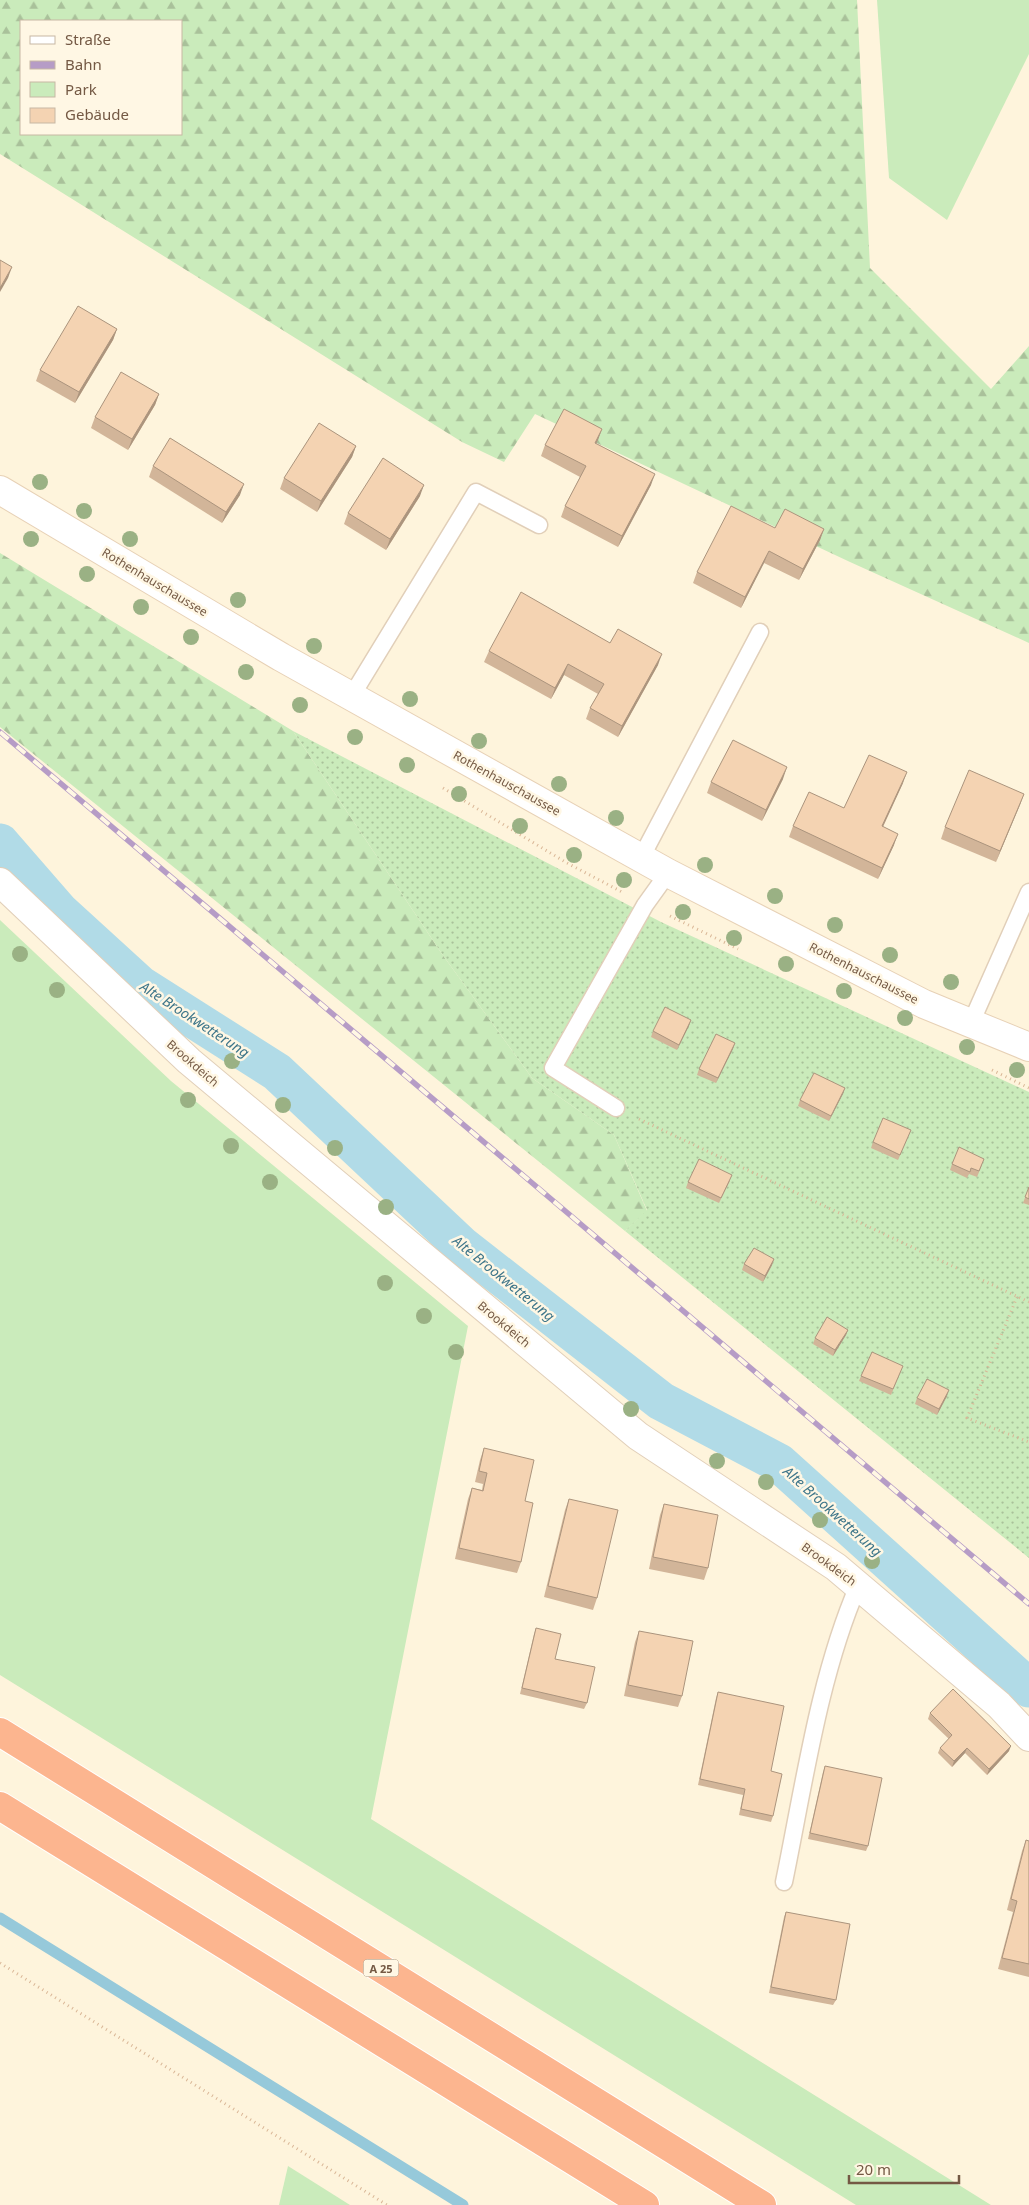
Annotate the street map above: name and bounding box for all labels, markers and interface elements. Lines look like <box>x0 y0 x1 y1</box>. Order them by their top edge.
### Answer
legend <box>20 20 182 135</box>
text: Straße <box>65 29 111 49</box>
text: Bahn <box>65 54 102 74</box>
text: Park <box>65 79 97 99</box>
text: Gebäude <box>65 104 129 124</box>
street label: Rothenhauschaussee <box>99 544 211 620</box>
street label: Rothenhauschaussee <box>450 746 564 820</box>
street label: Rothenhauschaussee <box>807 938 922 1008</box>
water label: Alte Brookwetterung <box>136 976 253 1061</box>
street label: Brookdeich <box>163 1036 223 1090</box>
water label: Alte Brookwetterung <box>448 1230 559 1325</box>
street label: Brookdeich <box>474 1297 534 1351</box>
water label: Alte Brookwetterung <box>779 1461 886 1560</box>
street label: Brookdeich <box>798 1538 860 1590</box>
road number: A 25 <box>364 1960 398 1976</box>
scale bar <box>849 2152 959 2184</box>
text: 20 m <box>856 2159 891 2179</box>

